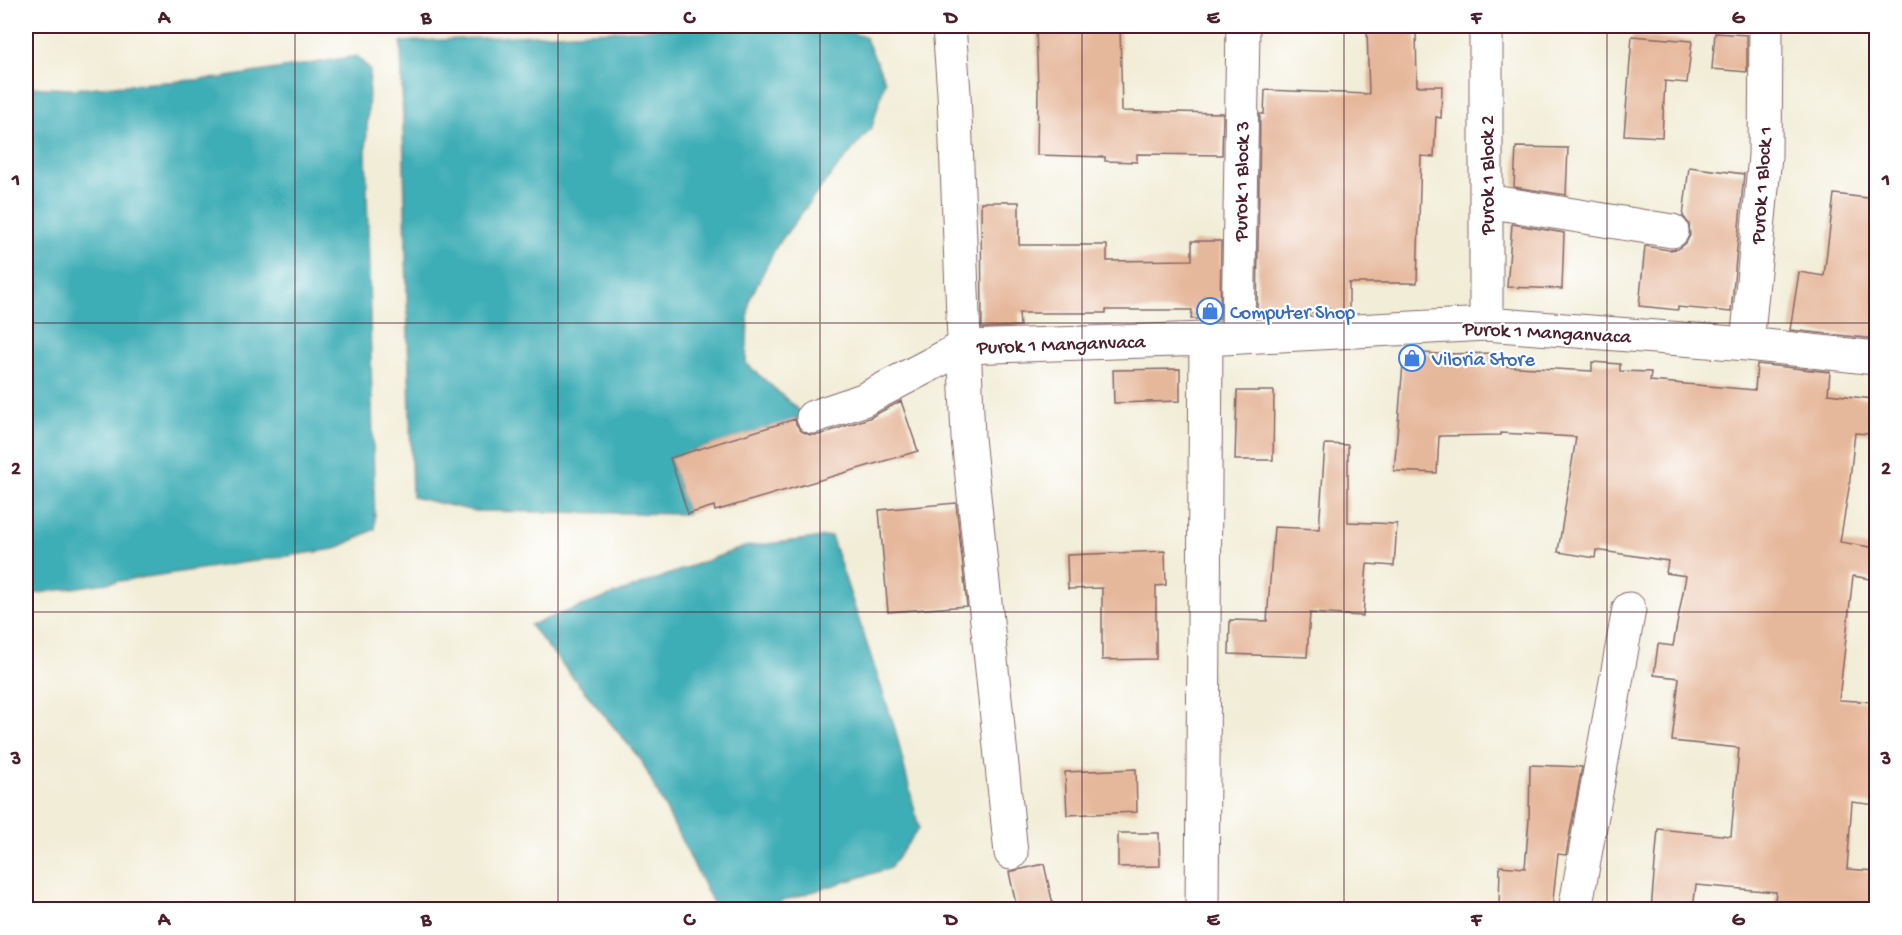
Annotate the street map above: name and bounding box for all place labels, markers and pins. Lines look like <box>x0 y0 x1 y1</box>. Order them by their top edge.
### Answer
shop icon: Computer Shop <box>1195 296 1225 326</box>
place label: Computer Shop <box>1230 303 1355 326</box>
shop icon: Viloria Store <box>1397 343 1427 373</box>
place label: Viloria Store <box>1431 350 1535 373</box>

